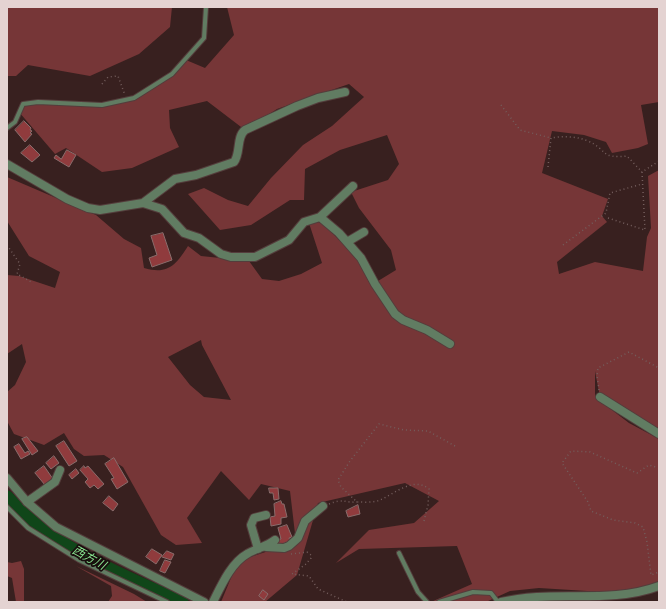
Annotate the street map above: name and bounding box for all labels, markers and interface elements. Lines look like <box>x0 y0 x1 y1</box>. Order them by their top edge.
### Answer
water label: 西方川 <box>70 543 108 573</box>

